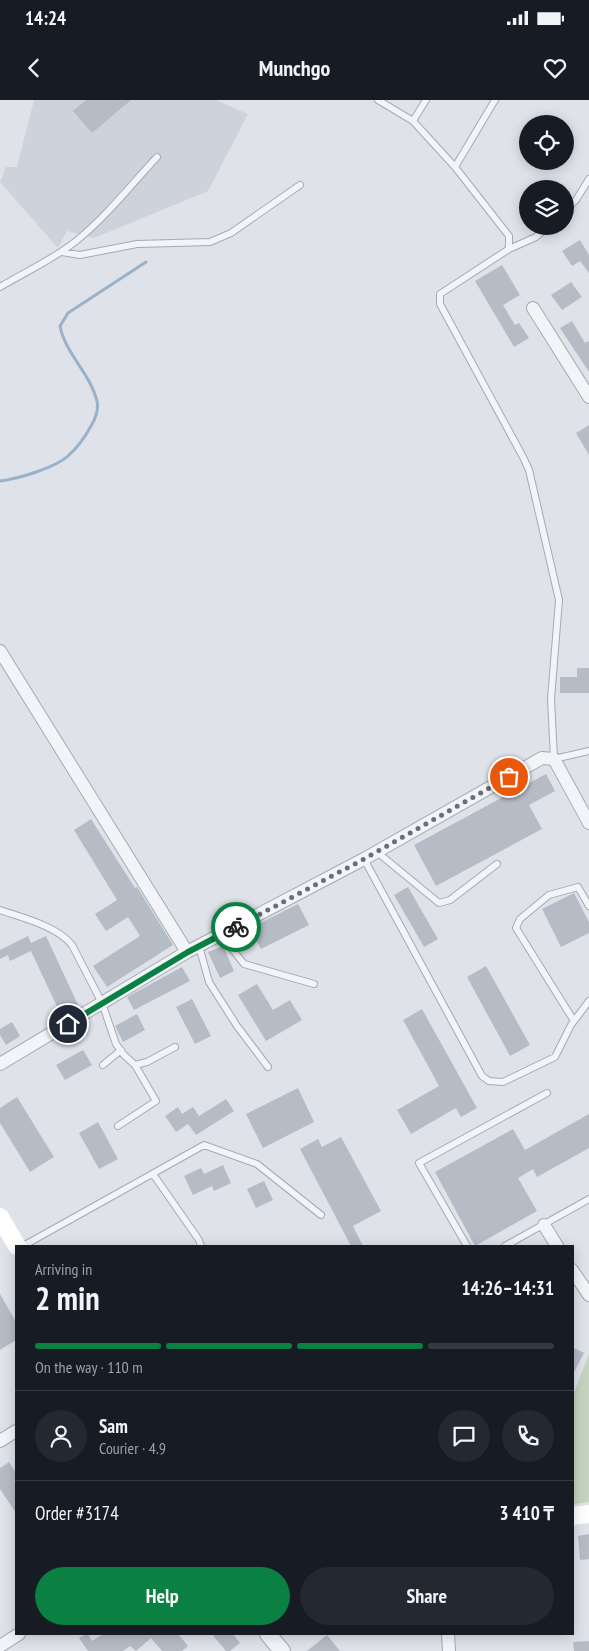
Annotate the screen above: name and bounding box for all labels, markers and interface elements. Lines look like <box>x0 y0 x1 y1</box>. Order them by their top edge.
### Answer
text: 14:24 <box>25 6 66 30</box>
icon: back <box>20 54 48 82</box>
text: Munchgo <box>259 54 330 82</box>
icon: heart <box>541 54 569 82</box>
map controls <box>519 115 574 235</box>
button: locate <box>519 115 574 170</box>
button: layers <box>519 180 574 235</box>
pin <box>488 756 530 798</box>
icon: bag <box>495 763 523 791</box>
courier <box>211 902 261 952</box>
icon: bike <box>222 913 250 941</box>
pin <box>47 1003 89 1045</box>
icon: home <box>54 1010 82 1038</box>
text: Arriving in <box>35 1259 92 1279</box>
text: 14:26–14:31 <box>461 1276 554 1300</box>
text: 2 min <box>35 1277 100 1319</box>
text: On the way · 110 m <box>35 1357 143 1377</box>
button: person <box>35 1410 87 1462</box>
button: chat <box>438 1410 490 1462</box>
button: phone <box>502 1410 554 1462</box>
text: Sam <box>99 1414 128 1438</box>
text: Courier · 4.9 <box>99 1438 166 1458</box>
text: Order #3174 <box>35 1501 119 1525</box>
text: 3 410 ₸ <box>500 1501 554 1525</box>
button: Help <box>35 1567 290 1625</box>
button: Share <box>300 1567 554 1625</box>

